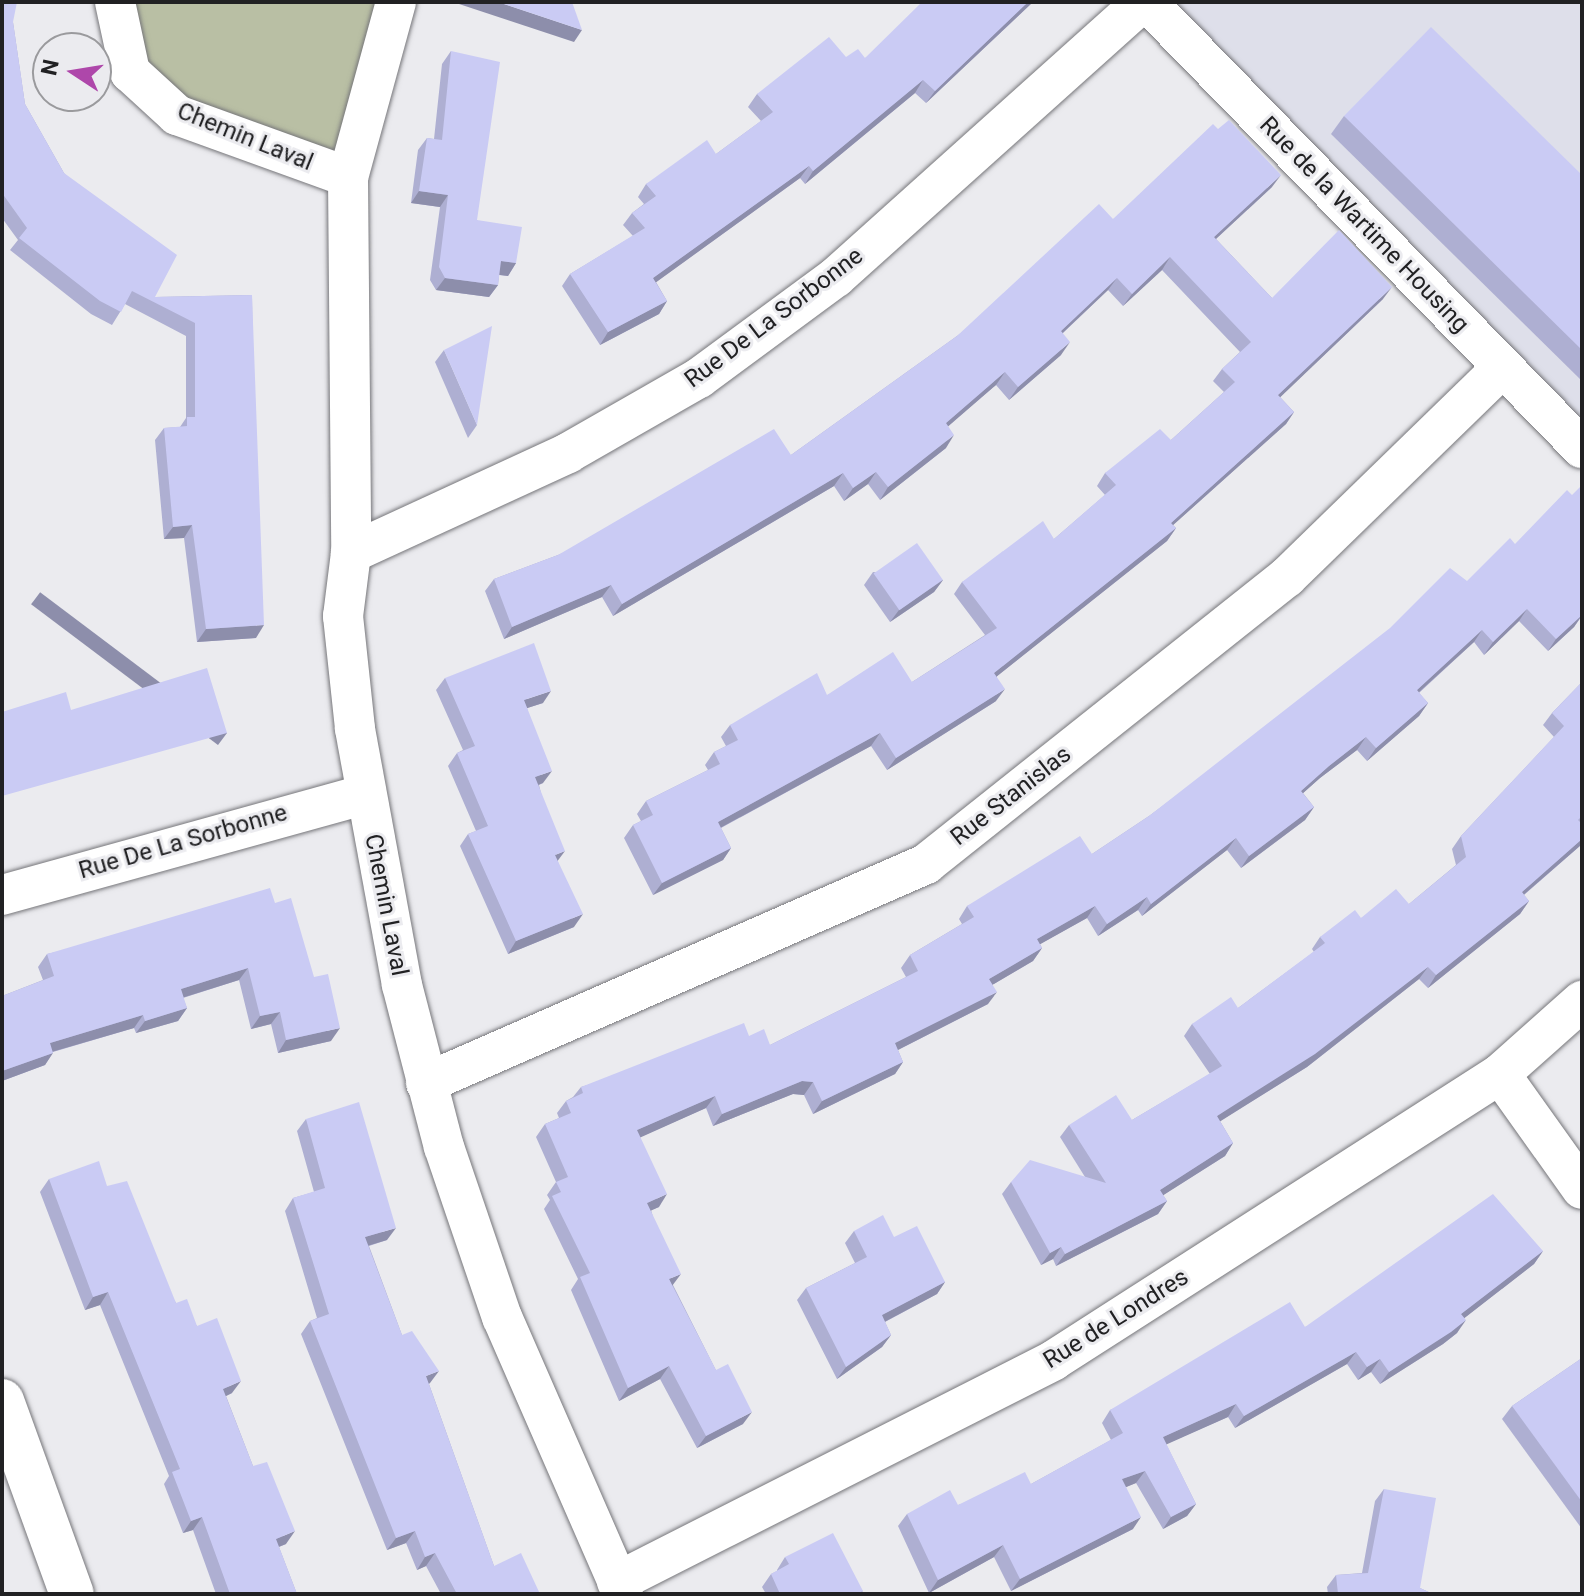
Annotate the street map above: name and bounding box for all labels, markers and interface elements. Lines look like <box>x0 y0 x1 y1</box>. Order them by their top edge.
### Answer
north arrow <box>32 32 112 112</box>
text: N <box>36 57 64 78</box>
street label: Chemin Laval <box>173 97 317 177</box>
street label: Rue de la Wartime Housing <box>1253 111 1475 339</box>
street label: Rue De La Sorbonne <box>679 242 869 394</box>
street label: Rue Stanislas <box>945 740 1077 852</box>
street label: Rue De La Sorbonne <box>75 798 291 886</box>
street label: Chemin Laval <box>358 832 414 978</box>
street label: Rue de Londres <box>1038 1263 1194 1375</box>

